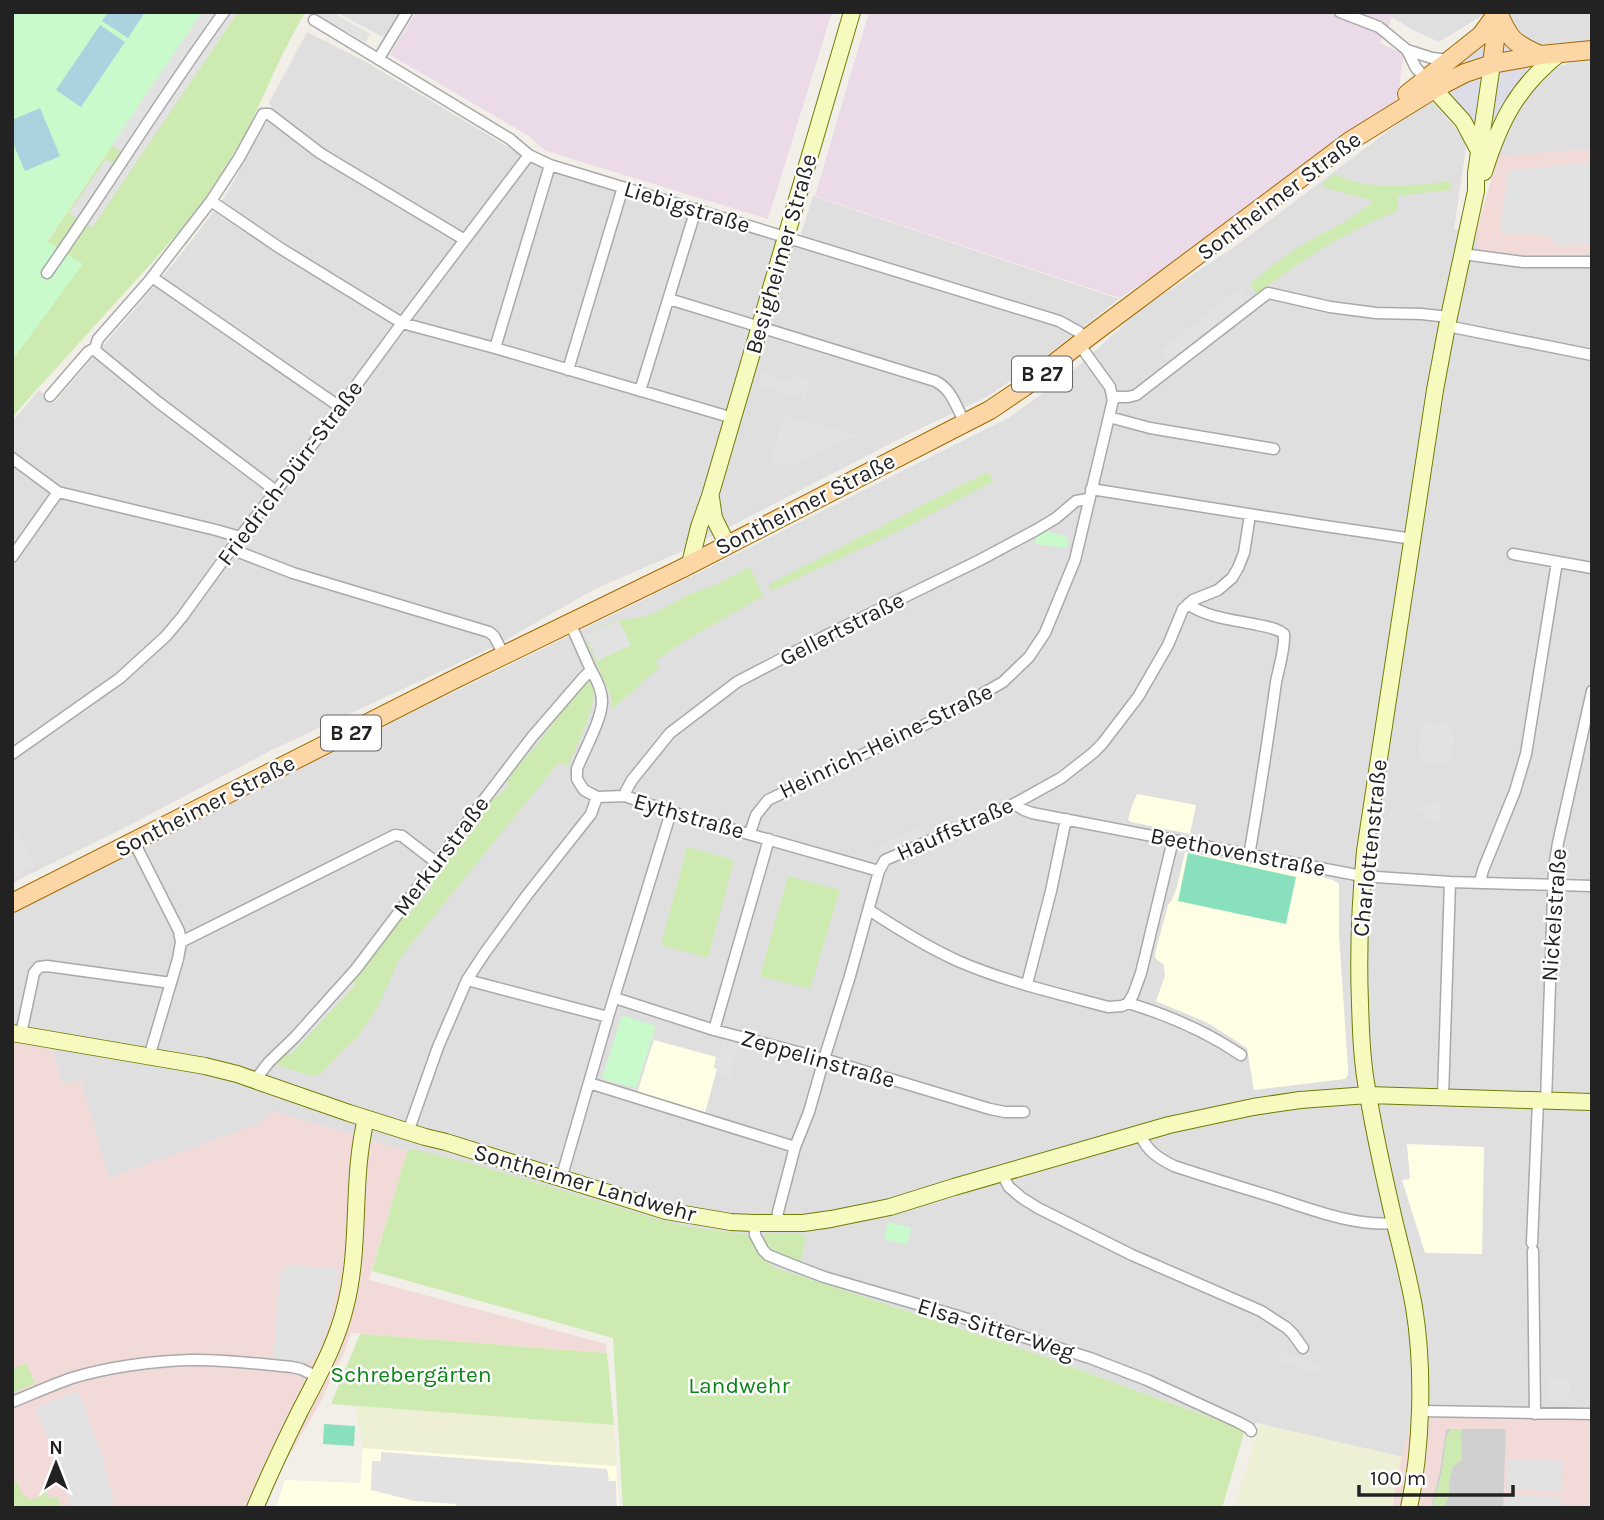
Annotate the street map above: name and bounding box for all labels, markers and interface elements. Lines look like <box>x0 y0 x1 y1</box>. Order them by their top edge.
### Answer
street label: Sontheimer Straße <box>1192 126 1366 266</box>
street label: Besigheimer Straße <box>739 151 823 357</box>
street label: Liebigstraße <box>621 175 753 239</box>
road number: B 27 <box>1012 356 1072 392</box>
street label: Friedrich-Dürr-Straße <box>212 375 368 571</box>
street label: Sontheimer Straße <box>711 447 899 561</box>
street label: Gellertstraße <box>775 586 909 672</box>
street label: Heinrich-Heine-Straße <box>775 678 997 804</box>
road number: B 27 <box>321 716 381 750</box>
street label: Sontheimer Straße <box>111 749 299 863</box>
street label: Charlottenstraße <box>1347 758 1393 938</box>
street label: Eythstraße <box>631 787 747 845</box>
street label: Merkurstraße <box>387 791 495 921</box>
street label: Hauffstraße <box>893 791 1017 867</box>
street label: Beethovenstraße <box>1148 822 1328 882</box>
street label: Nickelstraße <box>1536 848 1572 982</box>
street label: Zeppelinstraße <box>738 1024 898 1094</box>
street label: Sontheimer Landwehr <box>471 1138 700 1228</box>
street label: Elsa-Sitter-Weg <box>914 1292 1078 1366</box>
park label: Schrebergärten <box>330 1361 492 1388</box>
park label: Landwehr <box>688 1372 790 1399</box>
north arrow <box>21 1429 91 1499</box>
text: N <box>49 1437 63 1459</box>
scale bar <box>1359 1454 1513 1498</box>
text: 100 m <box>1370 1466 1427 1490</box>

